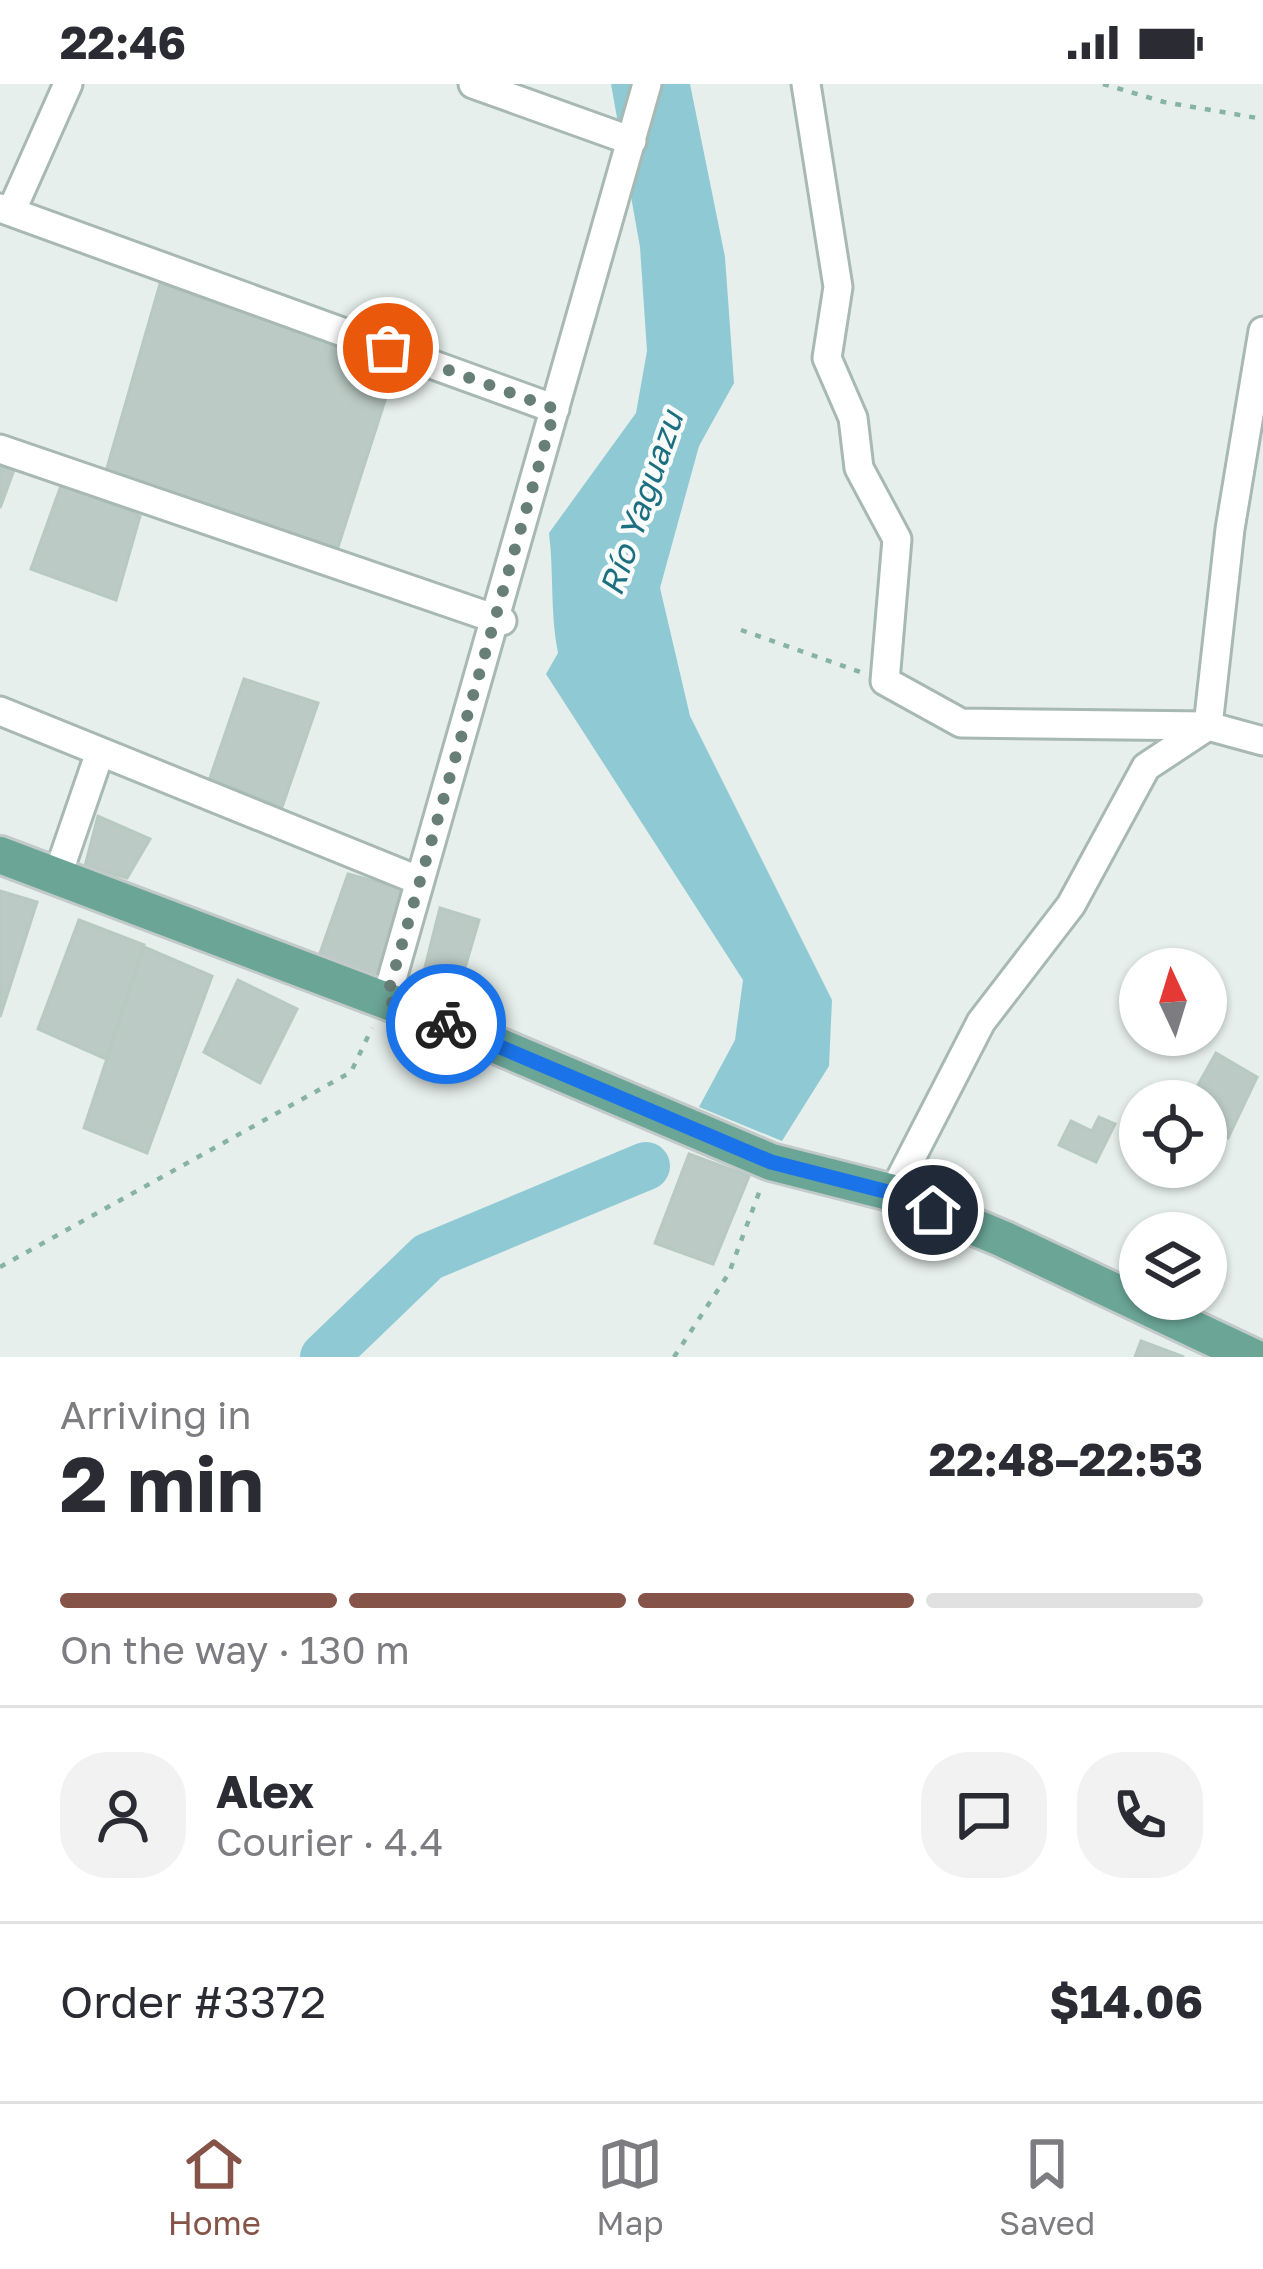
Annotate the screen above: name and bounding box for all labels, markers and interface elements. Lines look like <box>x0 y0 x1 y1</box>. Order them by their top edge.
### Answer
text: 22:46 <box>60 15 186 69</box>
pin <box>337 297 439 399</box>
icon: bag <box>355 315 421 381</box>
water label: Río Yaguazu <box>591 404 691 600</box>
north arrow <box>1119 948 1227 1056</box>
map controls <box>1119 948 1227 1320</box>
courier <box>386 964 506 1084</box>
icon: bike <box>413 991 479 1057</box>
button: locate <box>1119 1080 1227 1188</box>
pin <box>882 1159 984 1261</box>
icon: home <box>900 1177 966 1243</box>
button: layers <box>1119 1212 1227 1320</box>
text: Arriving in <box>60 1391 251 1438</box>
text: 22:48–22:53 <box>929 1432 1203 1486</box>
text: 2 min <box>60 1436 264 1529</box>
text: On the way · 130 m <box>60 1626 410 1673</box>
button: person <box>60 1752 186 1878</box>
button: chat <box>921 1752 1047 1878</box>
button: phone <box>1077 1752 1203 1878</box>
text: Alex <box>216 1764 314 1818</box>
text: Courier · 4.4 <box>216 1818 444 1865</box>
text: Order #3372 <box>60 1974 326 2028</box>
text: $14.06 <box>1049 1974 1203 2028</box>
tab: Home <box>168 2131 261 2242</box>
tab: Map <box>596 2131 664 2242</box>
tab: Saved <box>999 2131 1095 2242</box>

